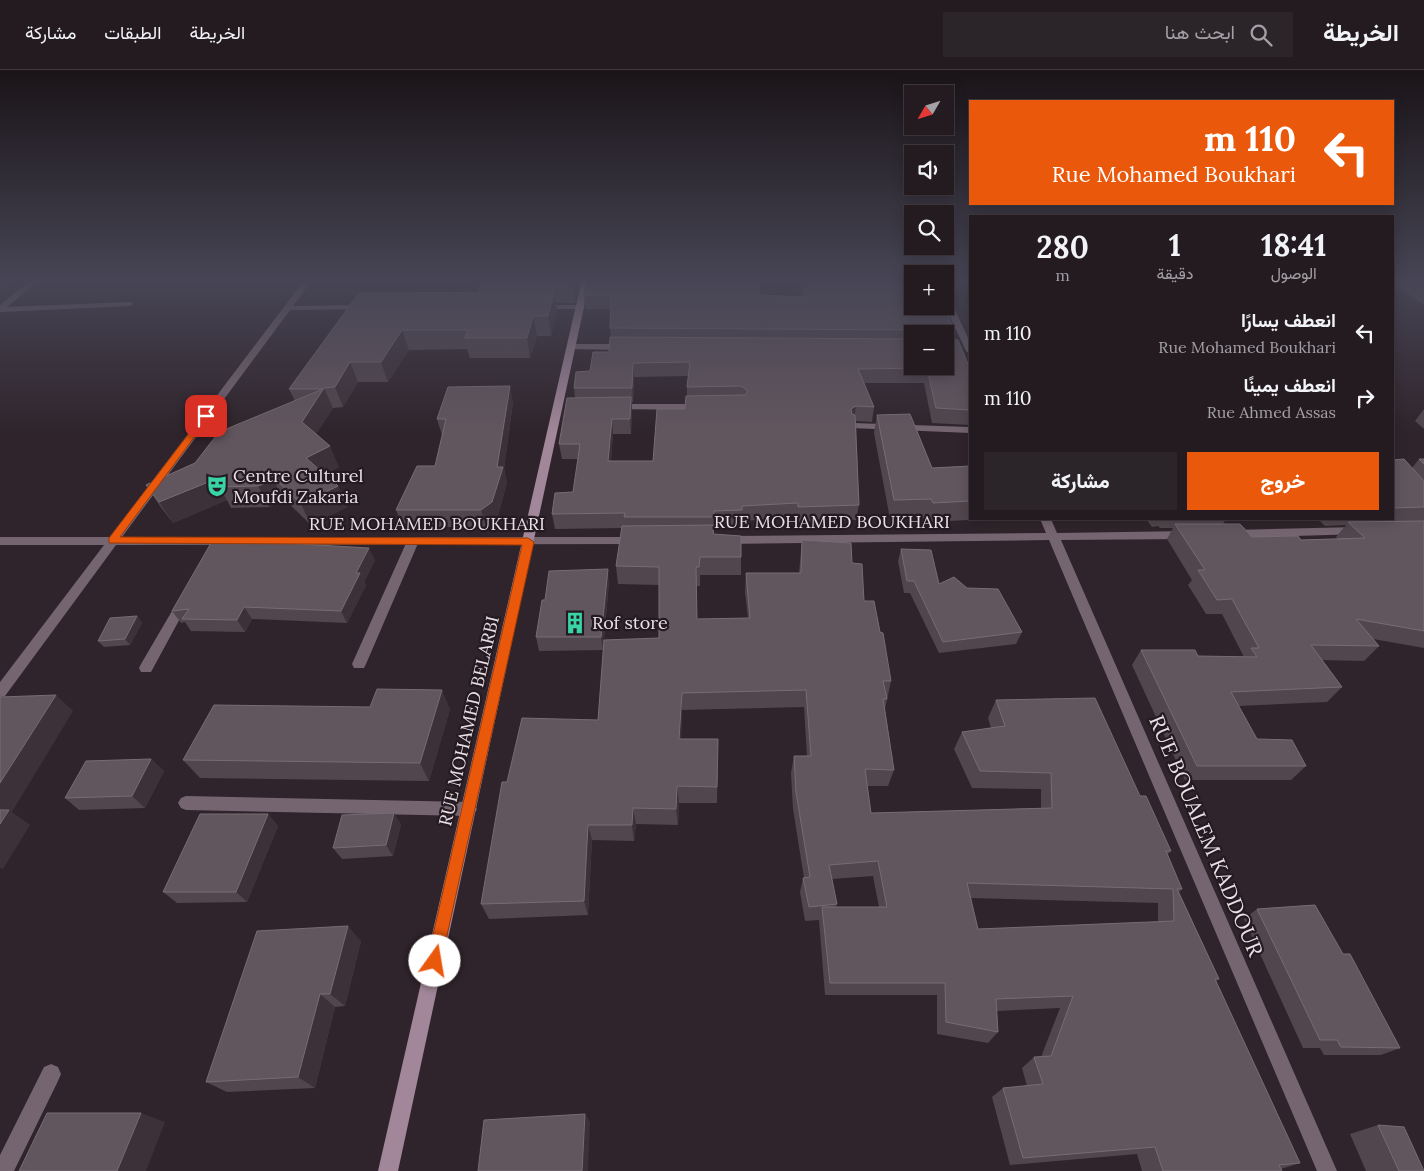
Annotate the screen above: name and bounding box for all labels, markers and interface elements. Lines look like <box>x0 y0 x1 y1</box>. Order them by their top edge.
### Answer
search box <box>943 12 1293 57</box>
text: الخريطة <box>1323 17 1399 48</box>
text: ابحث هنا <box>1165 20 1235 44</box>
text: مشاركة <box>25 21 76 44</box>
text: الطبقات <box>104 21 161 44</box>
text: الخريطة <box>189 21 245 44</box>
icon: search <box>1247 21 1275 49</box>
north arrow <box>904 85 954 135</box>
map controls <box>904 85 954 375</box>
text: 110 m <box>1204 116 1296 161</box>
icon: left <box>1314 120 1379 185</box>
button: sound <box>904 145 954 195</box>
text: Rue Mohamed Boukhari <box>1052 160 1296 188</box>
button: search <box>904 205 954 255</box>
text: 1 <box>1169 226 1181 264</box>
text: 18:41 <box>1261 226 1326 264</box>
text: 280 <box>1037 228 1089 266</box>
text: دقيقة <box>1156 263 1193 283</box>
text: الوصول <box>1271 263 1317 283</box>
button: + <box>904 265 954 315</box>
text: m <box>1056 265 1070 285</box>
text: انعطف يسارًا <box>1241 308 1336 332</box>
icon: left <box>1351 319 1379 347</box>
text: 110 m <box>984 321 1032 345</box>
button: − <box>904 325 954 375</box>
text: Rue Mohamed Boukhari <box>1158 337 1336 357</box>
text: انعطف يمينًا <box>1243 373 1336 397</box>
icon: right <box>1351 384 1379 412</box>
text: 110 m <box>984 386 1032 410</box>
pin <box>185 395 227 437</box>
icon: arrive <box>192 402 220 430</box>
text: Rue Ahmed Assas <box>1207 402 1336 422</box>
button: مشاركة <box>984 452 1177 510</box>
button: خروج <box>1187 452 1379 510</box>
place label: Centre Culturel Moufdi Zakaria <box>233 464 364 508</box>
theatre icon: Centre Culturel Moufdi Zakaria <box>204 473 230 499</box>
street label: RUE MOHAMED BOUKHARI <box>714 510 950 533</box>
street label: RUE MOHAMED BOUKHARI <box>309 512 545 535</box>
building icon: Rof store <box>562 610 588 636</box>
place label: Rof store <box>592 611 668 634</box>
street label: RUE MOHAMED BELARBI <box>433 614 504 828</box>
street label: RUE BOUALEM KADDOUR <box>1143 711 1270 961</box>
position arrow <box>408 934 460 986</box>

